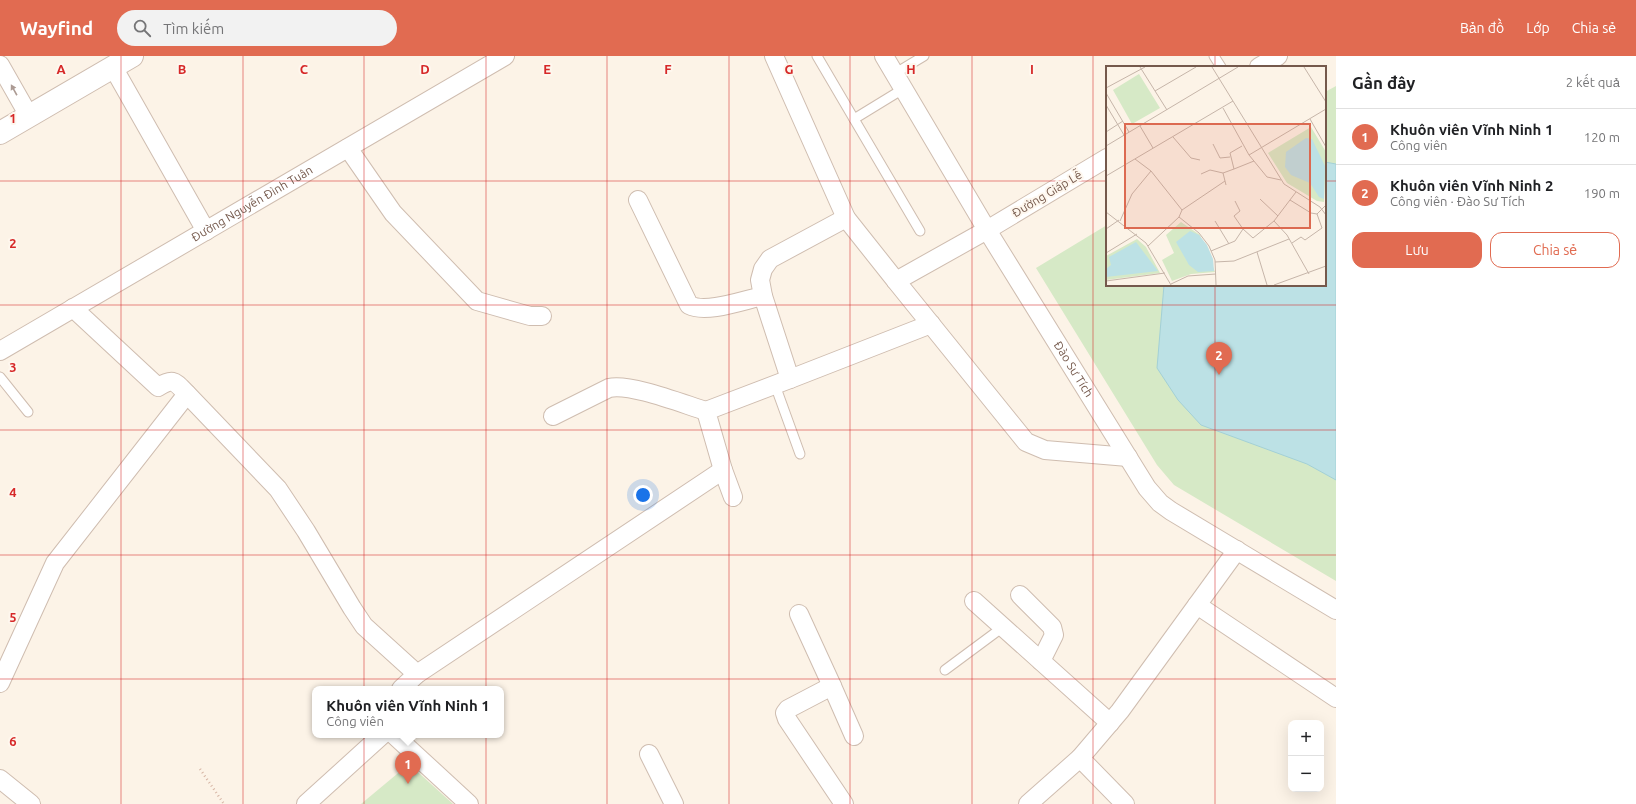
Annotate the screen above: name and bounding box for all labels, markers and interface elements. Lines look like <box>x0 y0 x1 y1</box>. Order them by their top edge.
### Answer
search box <box>117 10 397 46</box>
text: Wayfind <box>20 17 93 39</box>
icon: search <box>131 17 153 39</box>
text: Tìm kiếm <box>163 20 224 37</box>
text: Bản đồ <box>1460 20 1504 36</box>
text: Lớp <box>1526 20 1550 36</box>
text: Chia sẻ <box>1572 20 1616 36</box>
text: A <box>56 62 66 76</box>
text: B <box>178 62 187 76</box>
text: C <box>300 62 309 76</box>
text: D <box>420 62 430 76</box>
text: E <box>543 62 551 76</box>
text: F <box>664 62 672 76</box>
text: G <box>785 62 794 76</box>
text: H <box>906 62 916 76</box>
text: I <box>1030 62 1034 76</box>
inset map <box>1106 66 1326 286</box>
text: Gần đây <box>1352 73 1415 92</box>
text: 2 kết quả <box>1566 75 1620 89</box>
one-way arrow <box>11 85 18 96</box>
text: 1 <box>9 111 17 125</box>
text: Khuôn viên Vĩnh Ninh 1 <box>1390 121 1553 138</box>
text: 1 <box>1361 130 1369 144</box>
text: 120 m <box>1584 130 1620 144</box>
text: Công viên <box>1390 138 1448 152</box>
street label: Đường Nguyễn Đình Tuân <box>189 163 315 244</box>
street label: Đường Giáp Lễ <box>1010 168 1084 219</box>
text: Khuôn viên Vĩnh Ninh 2 <box>1390 177 1553 194</box>
text: 2 <box>1361 186 1369 200</box>
text: 190 m <box>1584 186 1620 200</box>
text: Công viên · Đào Sư Tích <box>1390 194 1525 208</box>
button: Lưu <box>1352 232 1482 268</box>
button: Chia sẻ <box>1490 232 1620 268</box>
text: 2 <box>9 236 17 250</box>
street label: Đào Sư Tích <box>1052 339 1096 399</box>
pin: 2 <box>1206 342 1232 375</box>
text: 3 <box>9 360 17 374</box>
text: 4 <box>9 485 17 499</box>
your location <box>633 485 653 505</box>
text: 5 <box>9 610 17 624</box>
popup <box>312 686 504 738</box>
text: Khuôn viên Vĩnh Ninh 1 <box>326 697 490 714</box>
text: Công viên <box>326 714 384 728</box>
map controls <box>1288 720 1324 792</box>
button: + <box>1288 720 1324 756</box>
text: 6 <box>9 734 17 748</box>
pin: 1 <box>395 751 421 784</box>
button: − <box>1288 756 1324 792</box>

